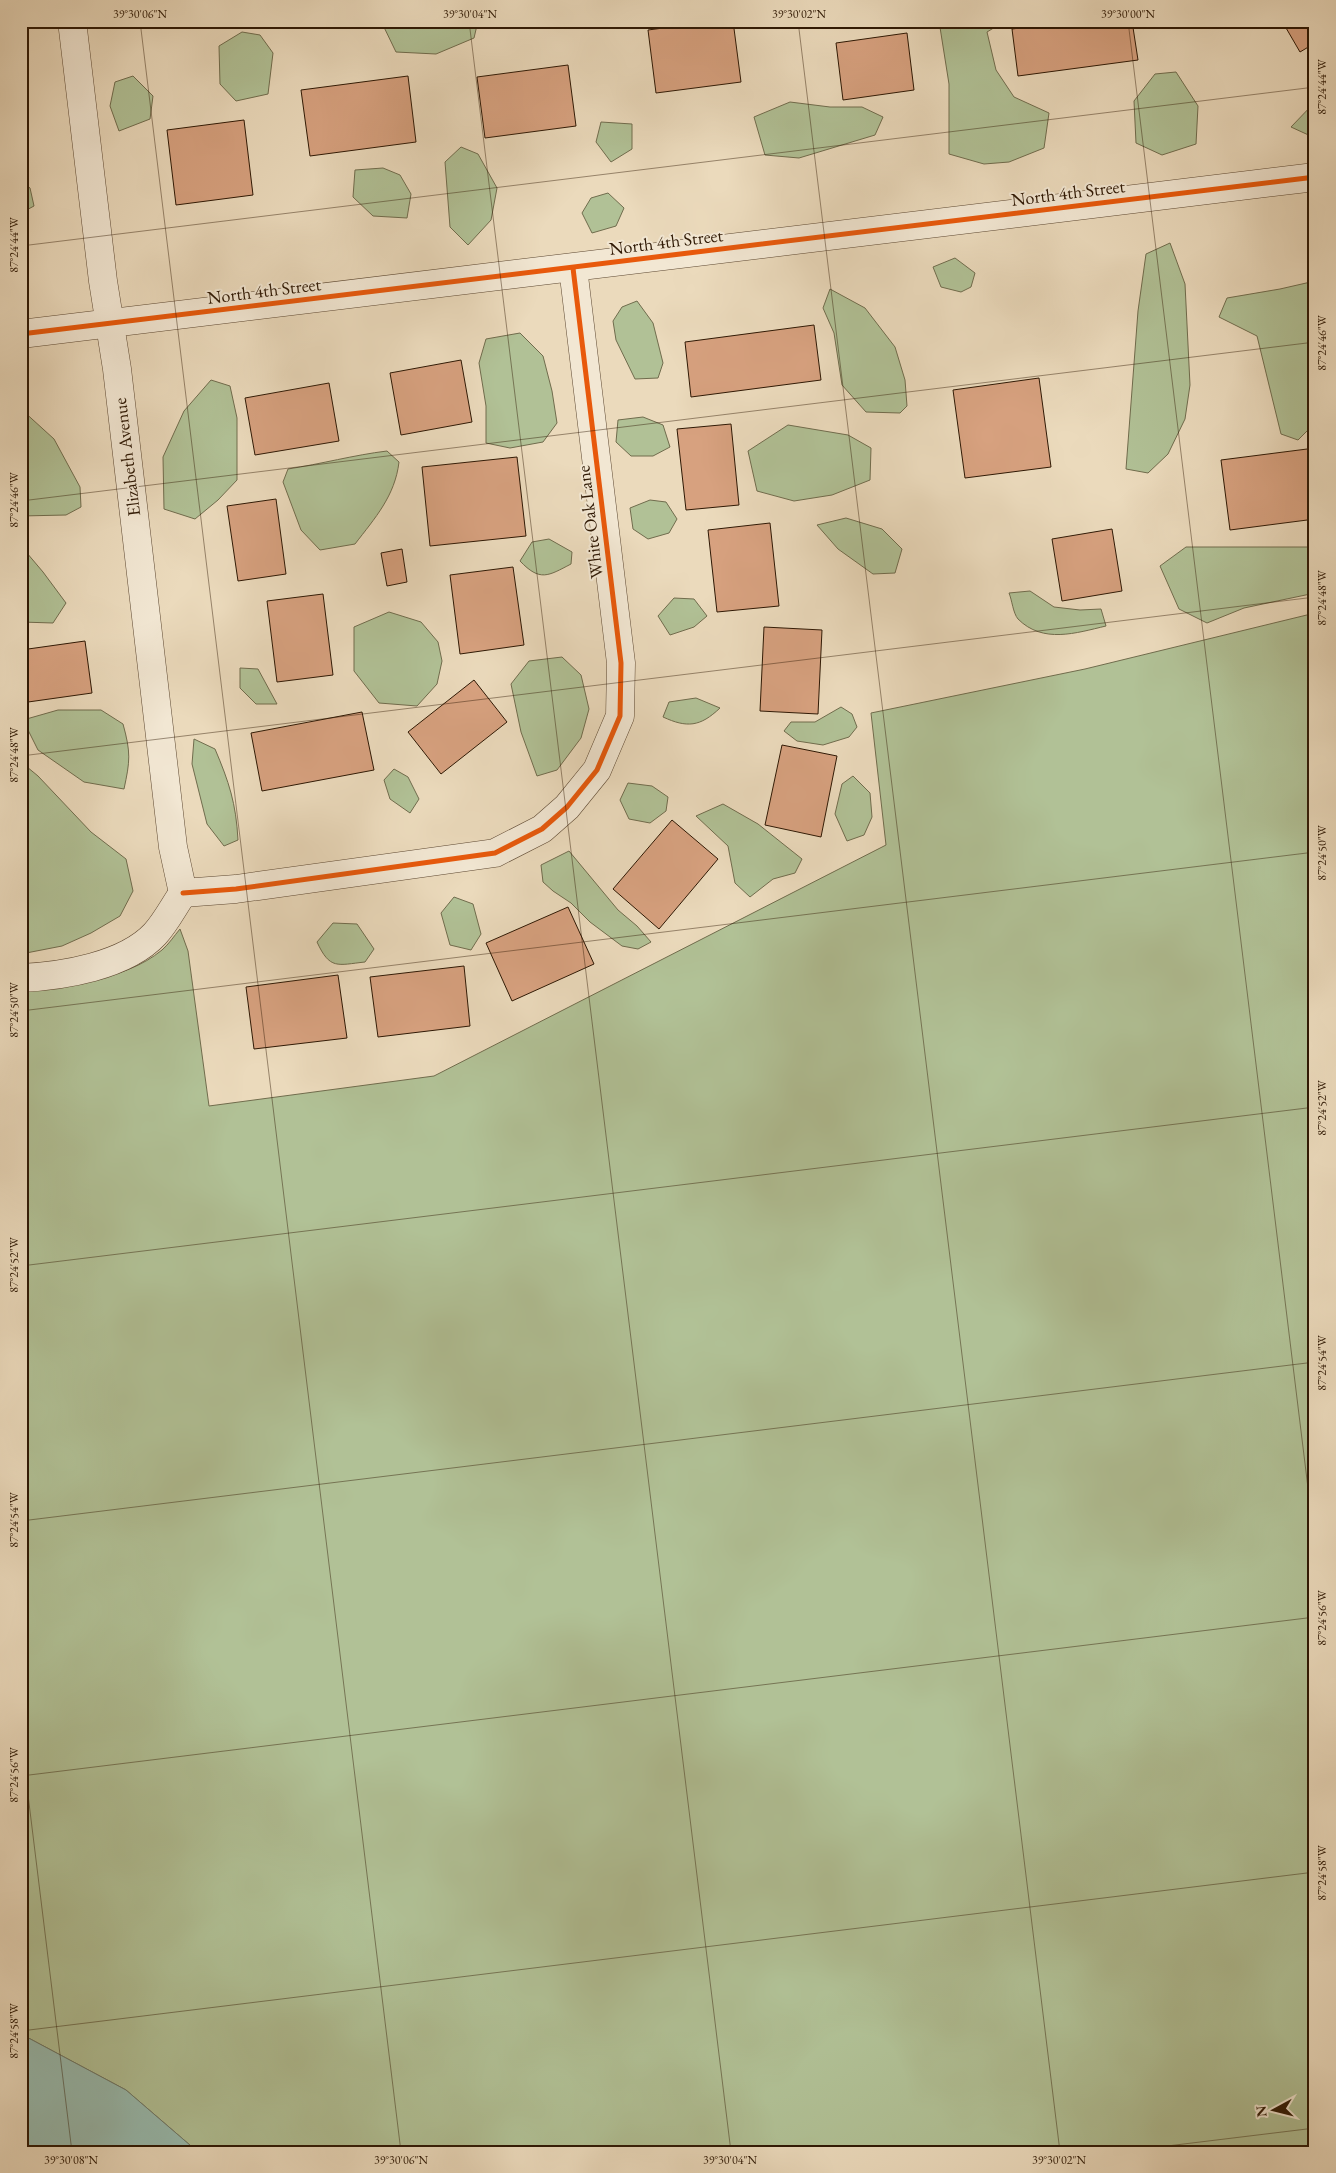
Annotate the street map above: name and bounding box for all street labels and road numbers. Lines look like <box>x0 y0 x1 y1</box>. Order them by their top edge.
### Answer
street label: North 4th Street <box>1010 174 1126 211</box>
street label: North 4th Street <box>608 223 724 260</box>
street label: North 4th Street <box>206 272 322 309</box>
street label: Elizabeth Avenue <box>108 396 145 518</box>
street label: White Oak Lane <box>571 464 608 580</box>

